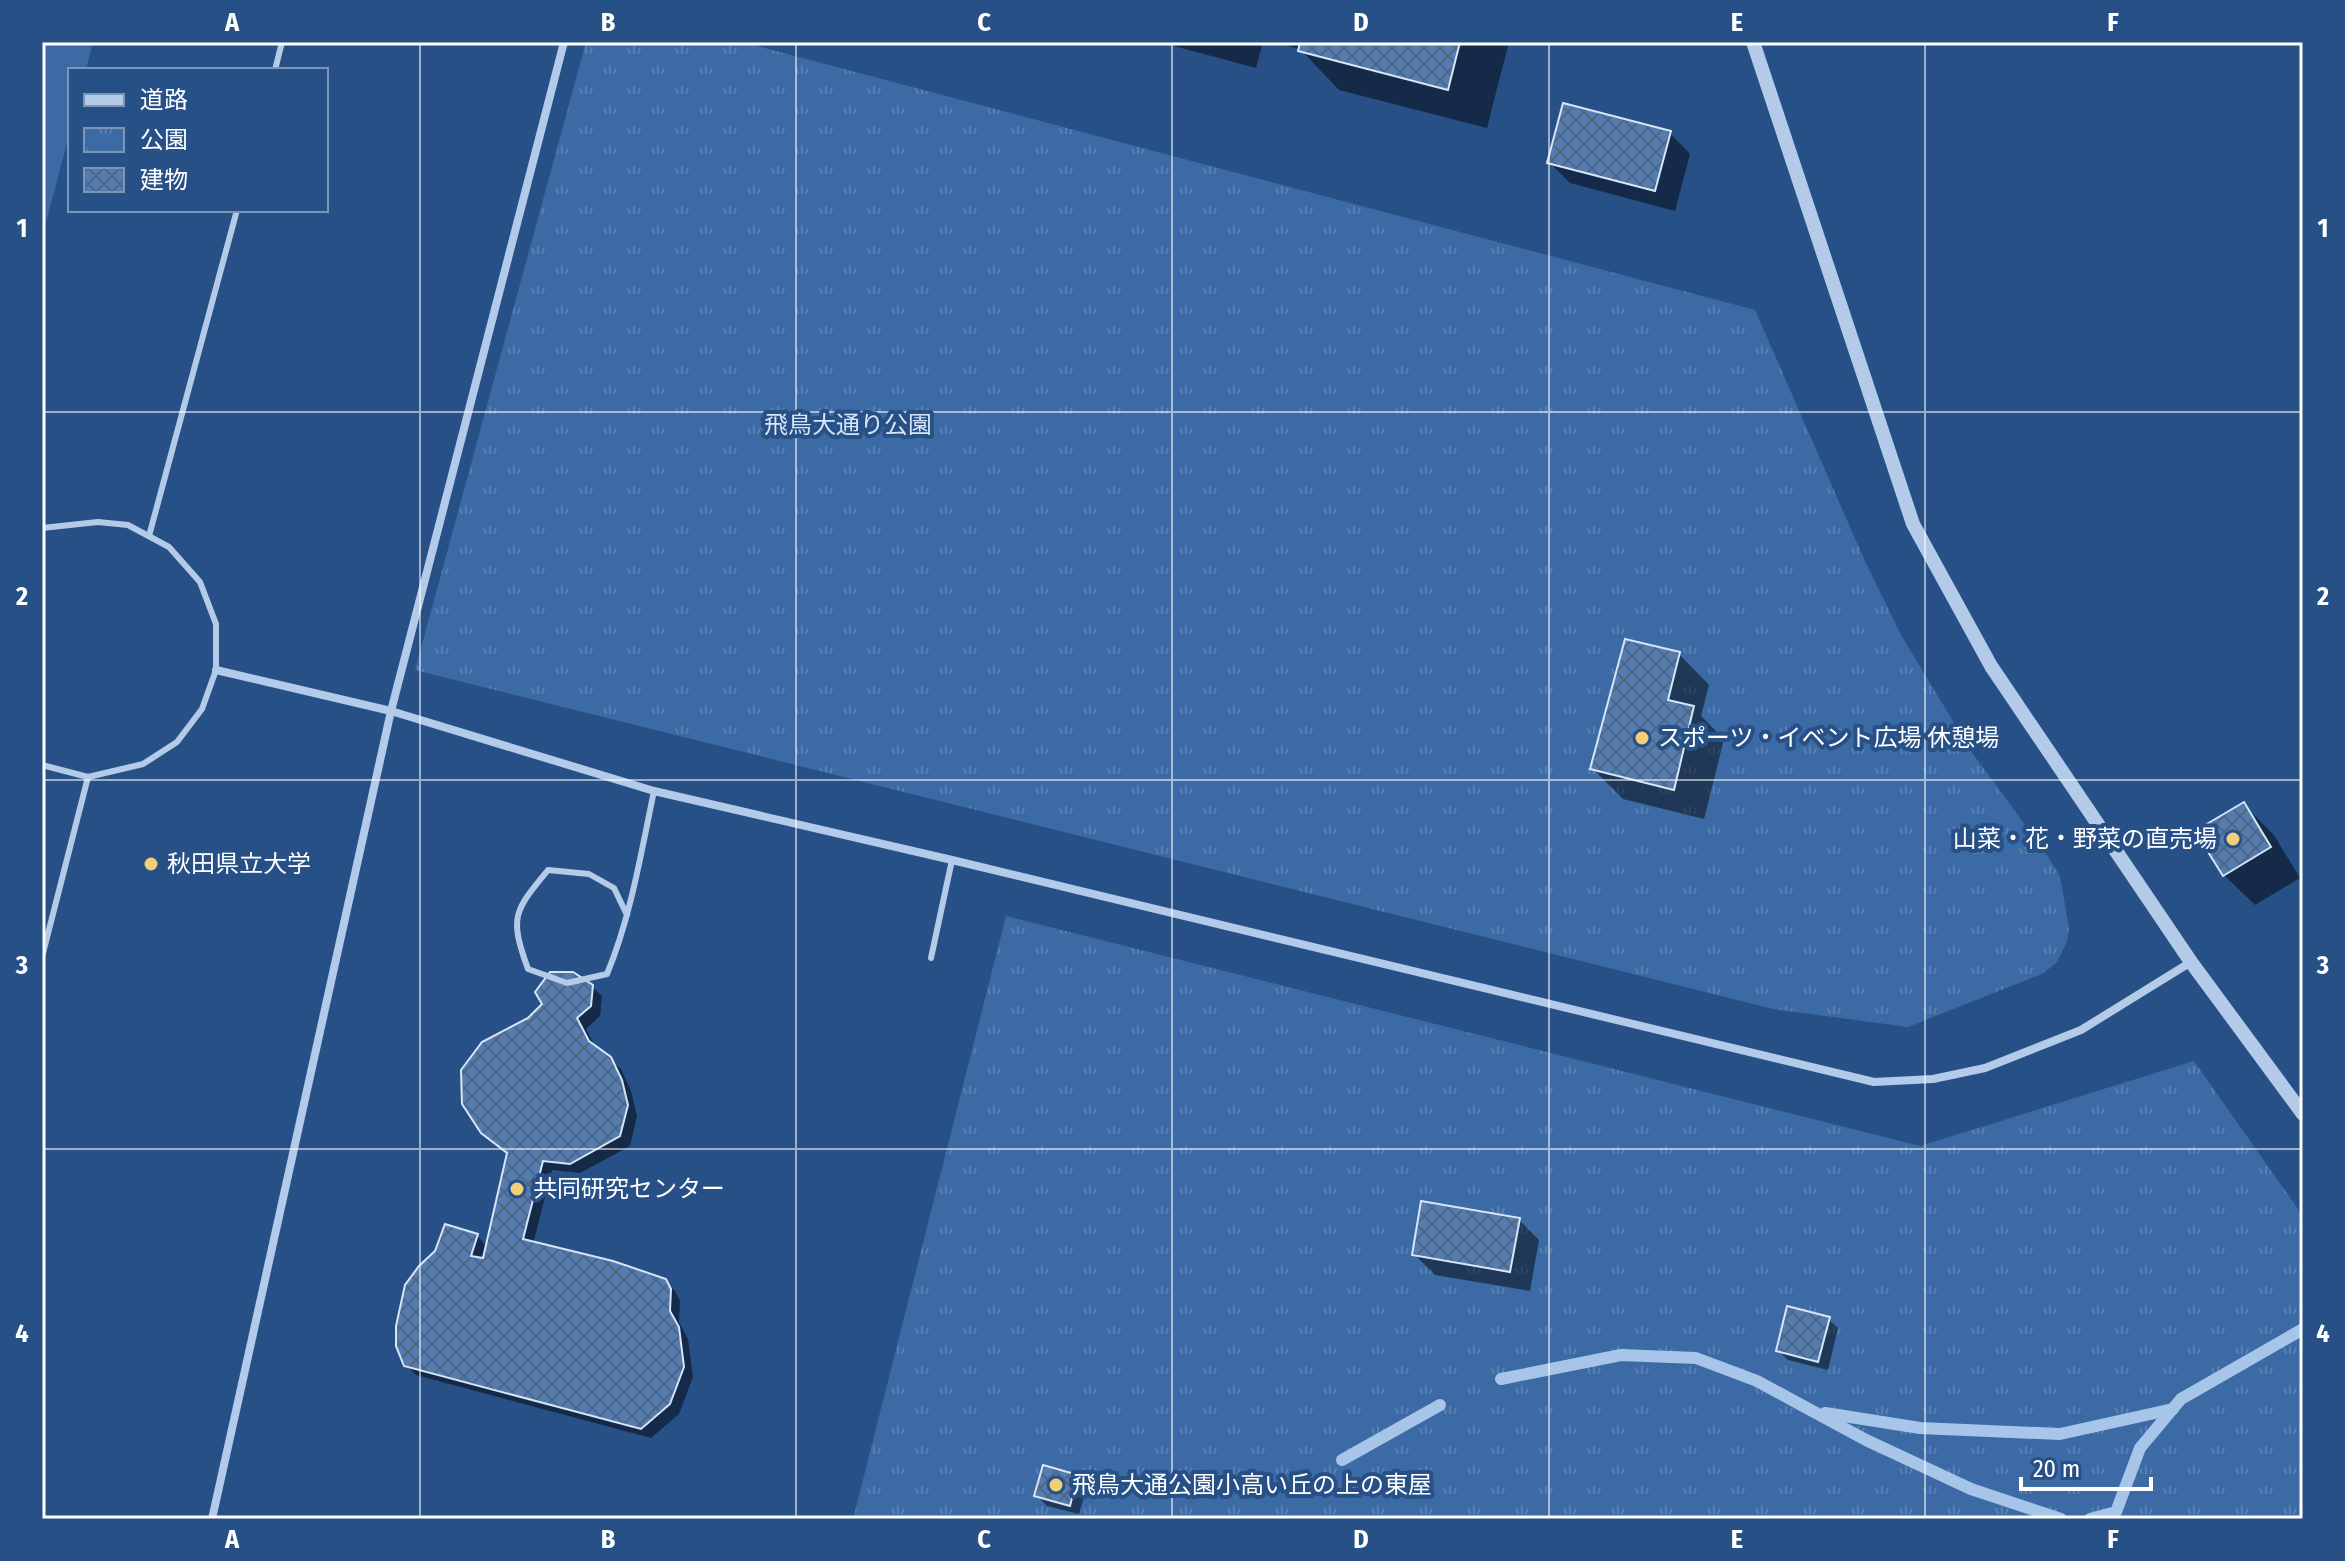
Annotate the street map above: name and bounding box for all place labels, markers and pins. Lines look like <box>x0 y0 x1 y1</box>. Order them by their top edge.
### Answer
place label: スポーツ・イベント広場 休憩場 <box>1658 724 1999 752</box>
marker: スポーツ・イベント広場 休憩場 <box>1633 729 1651 747</box>
place label: 山菜・花・野菜の直売場 <box>1953 825 2217 853</box>
marker: 山菜・花・野菜の直売場 <box>2224 830 2242 848</box>
place label: 秋田県立大学 <box>167 850 311 878</box>
marker: 秋田県立大学 <box>142 855 160 873</box>
place label: 共同研究センター <box>533 1175 725 1203</box>
marker: 共同研究センター <box>508 1180 526 1198</box>
place label: 飛鳥大通公園小高い丘の上の東屋 <box>1072 1471 1432 1499</box>
marker: 飛鳥大通公園小高い丘の上の東屋 <box>1047 1476 1065 1494</box>

